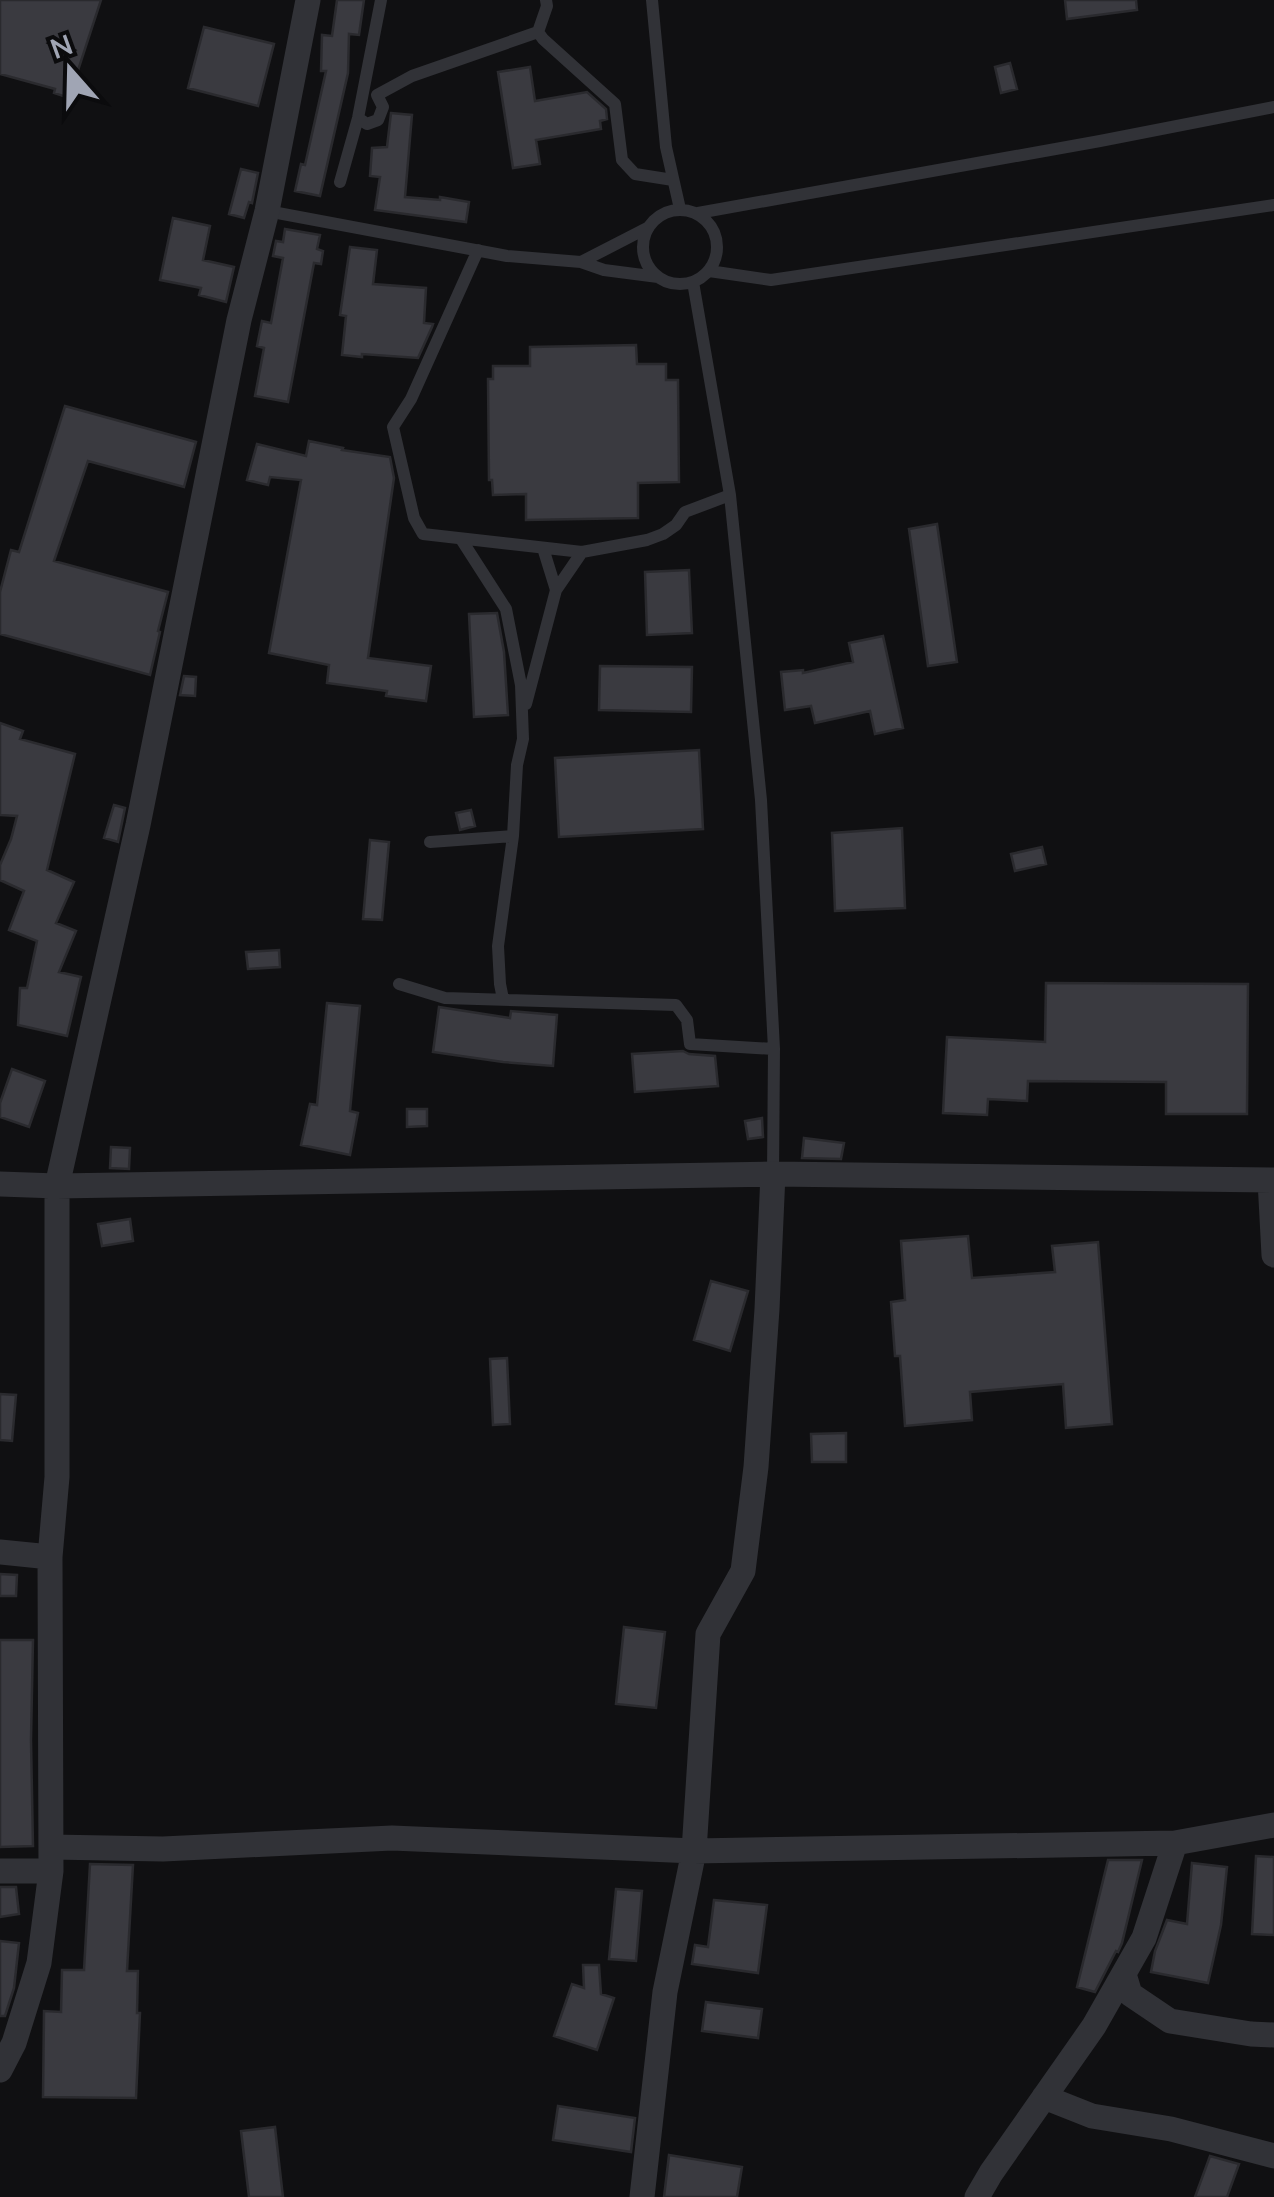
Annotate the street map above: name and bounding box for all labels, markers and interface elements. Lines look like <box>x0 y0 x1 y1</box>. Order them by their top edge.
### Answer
north arrow <box>20 20 120 120</box>
text: N <box>45 26 78 69</box>

